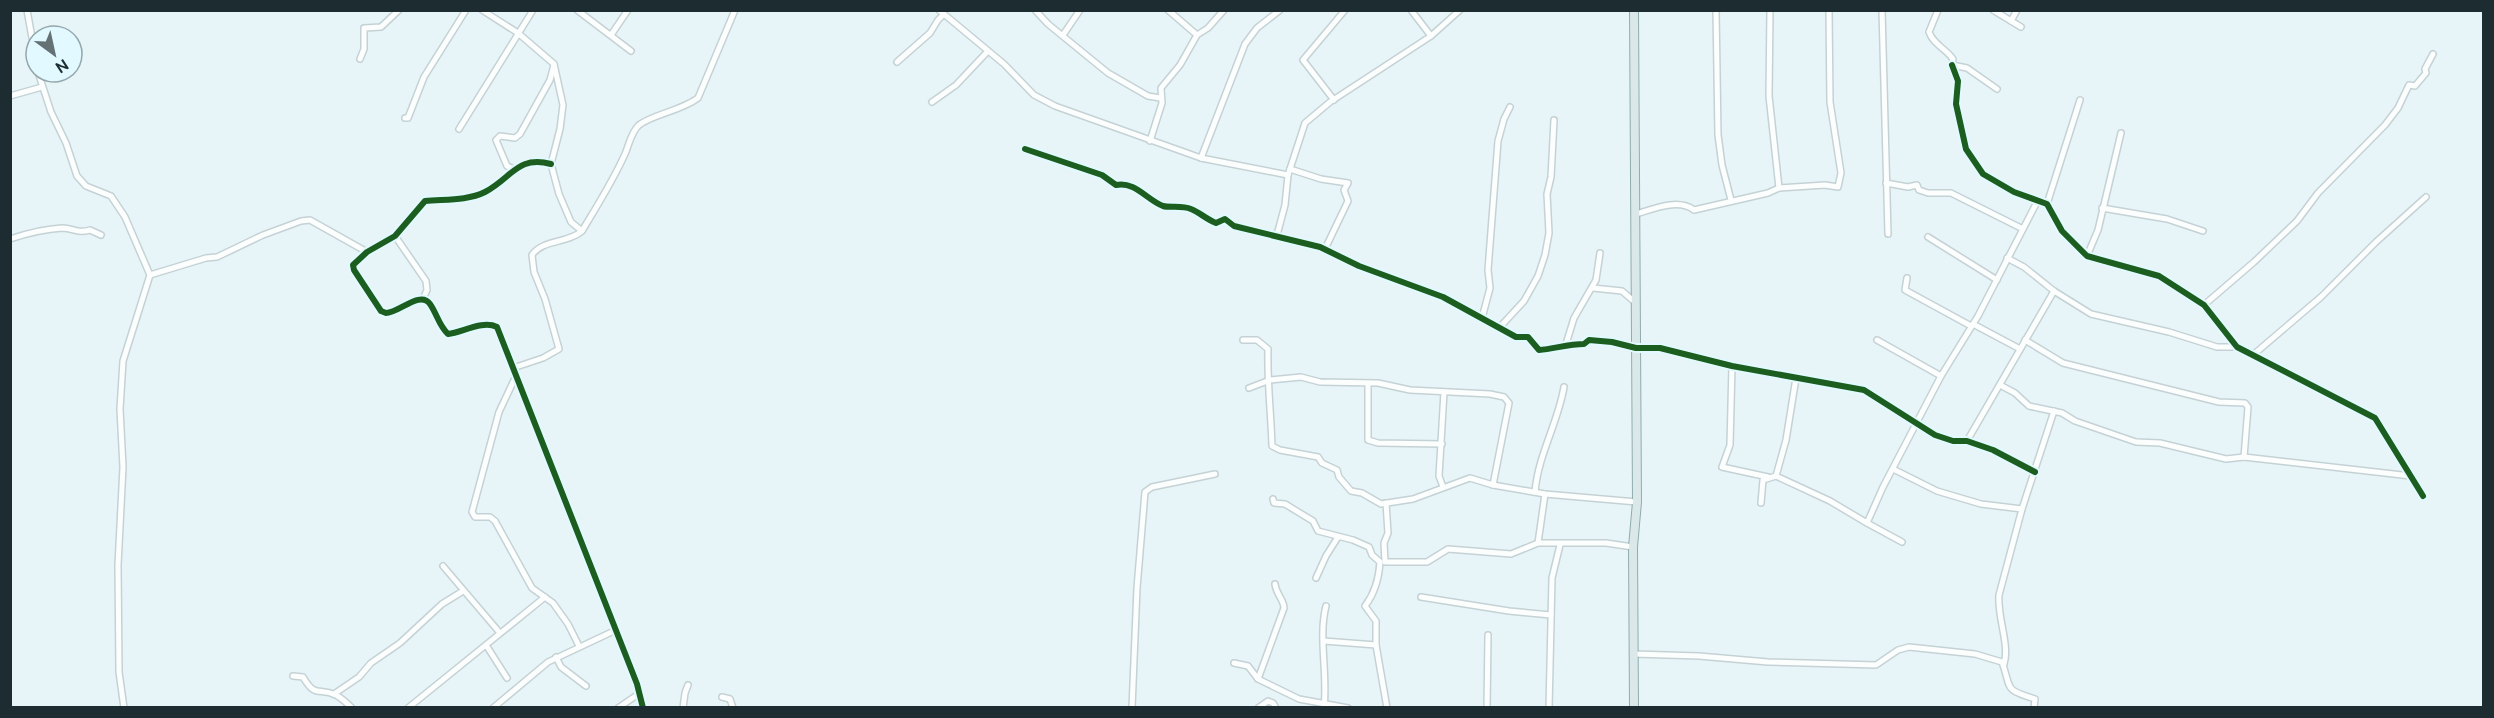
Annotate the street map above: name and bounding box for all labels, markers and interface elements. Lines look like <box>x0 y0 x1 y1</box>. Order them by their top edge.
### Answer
north arrow <box>24 24 84 84</box>
text: N <box>52 56 72 77</box>

